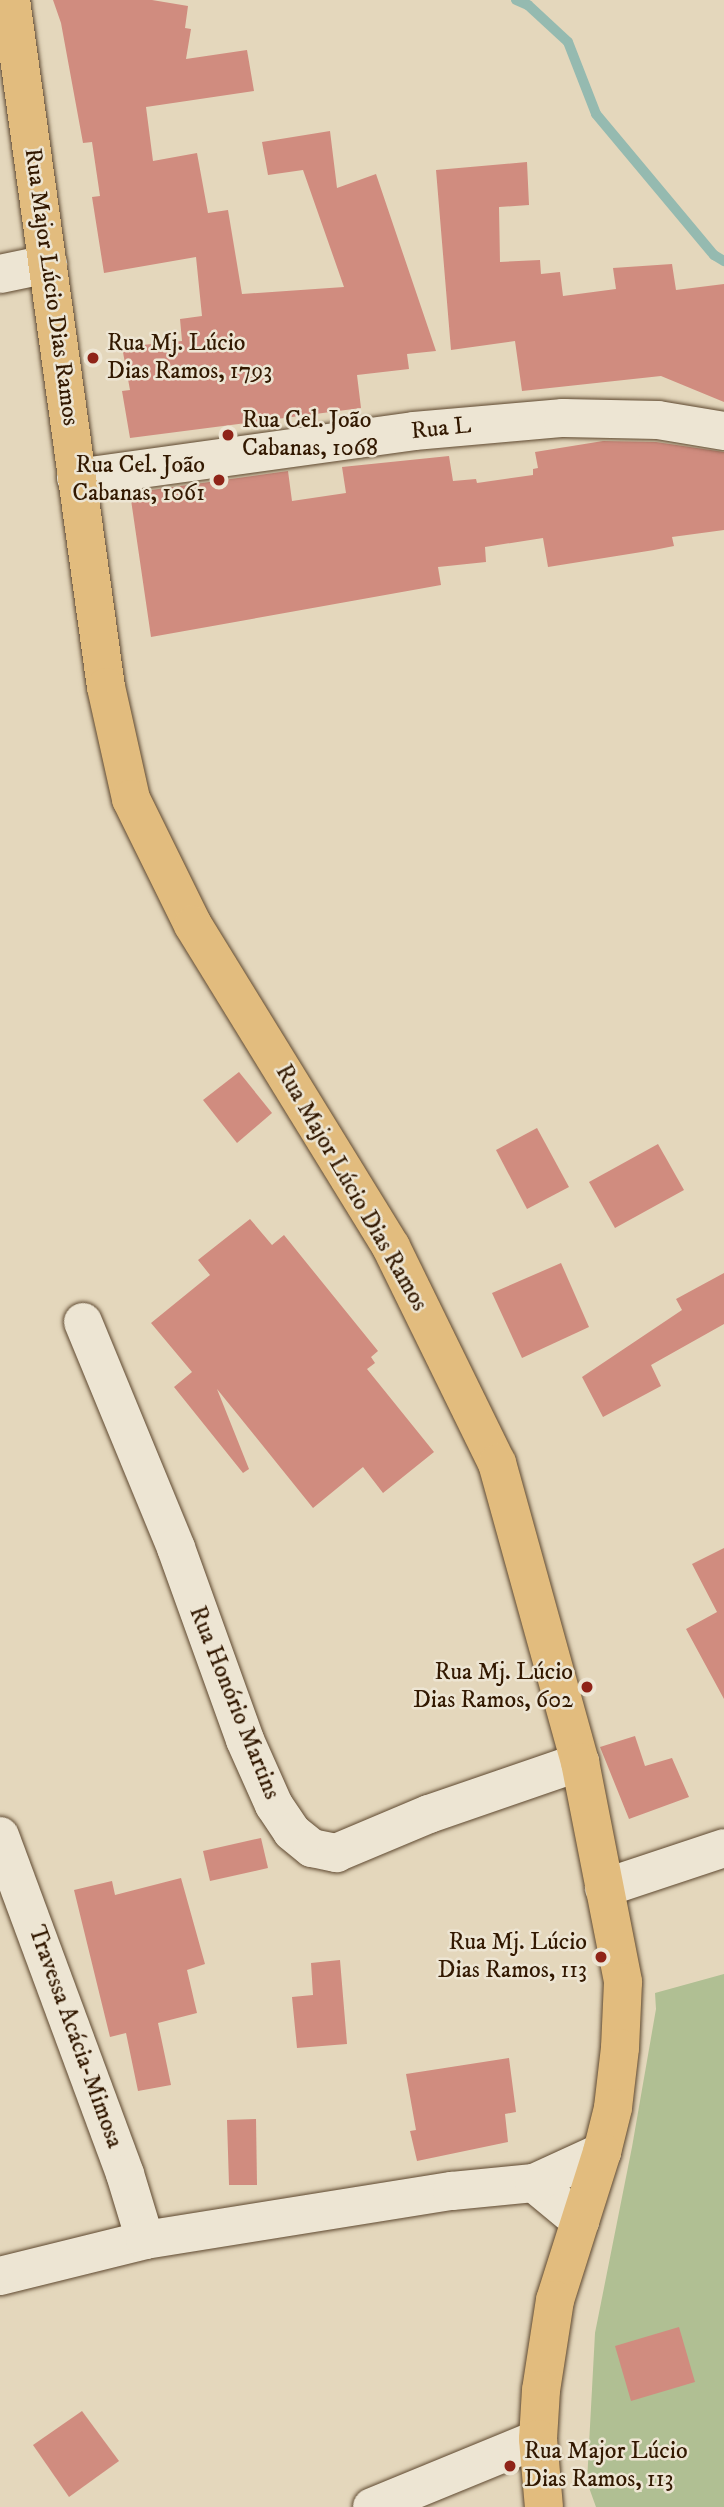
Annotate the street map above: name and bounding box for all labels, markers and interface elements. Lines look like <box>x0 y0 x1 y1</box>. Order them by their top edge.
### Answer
street label: Rua Major Lúcio Dias Ramos <box>17 146 85 428</box>
place label: Rua Mj. Lúcio Dias Ramos, 1793 <box>107 330 272 386</box>
marker: Rua Mj. Lúcio Dias Ramos, 1793 <box>85 350 101 366</box>
place label: Rua Cel. João Cabanas, 1068 <box>242 407 378 463</box>
street label: Rua L <box>410 412 472 446</box>
marker: Rua Cel. João Cabanas, 1068 <box>220 427 236 443</box>
place label: Rua Cel. João Cabanas, 1061 <box>72 452 205 508</box>
marker: Rua Cel. João Cabanas, 1061 <box>211 472 227 488</box>
street label: Rua Major Lúcio Dias Ramos <box>269 1060 433 1316</box>
street label: Rua Honório Martins <box>182 1602 286 1804</box>
place label: Rua Mj. Lúcio Dias Ramos, 602 <box>413 1659 573 1715</box>
marker: Rua Mj. Lúcio Dias Ramos, 602 <box>579 1679 595 1695</box>
street label: Travessa Acácia-Mimosa <box>21 1922 129 2152</box>
place label: Rua Mj. Lúcio Dias Ramos, 113 <box>438 1929 587 1985</box>
marker: Rua Mj. Lúcio Dias Ramos, 113 <box>593 1949 609 1965</box>
place label: Rua Major Lúcio Dias Ramos, 113 <box>524 2438 688 2494</box>
marker: Rua Major Lúcio Dias Ramos, 113 <box>502 2458 518 2474</box>

